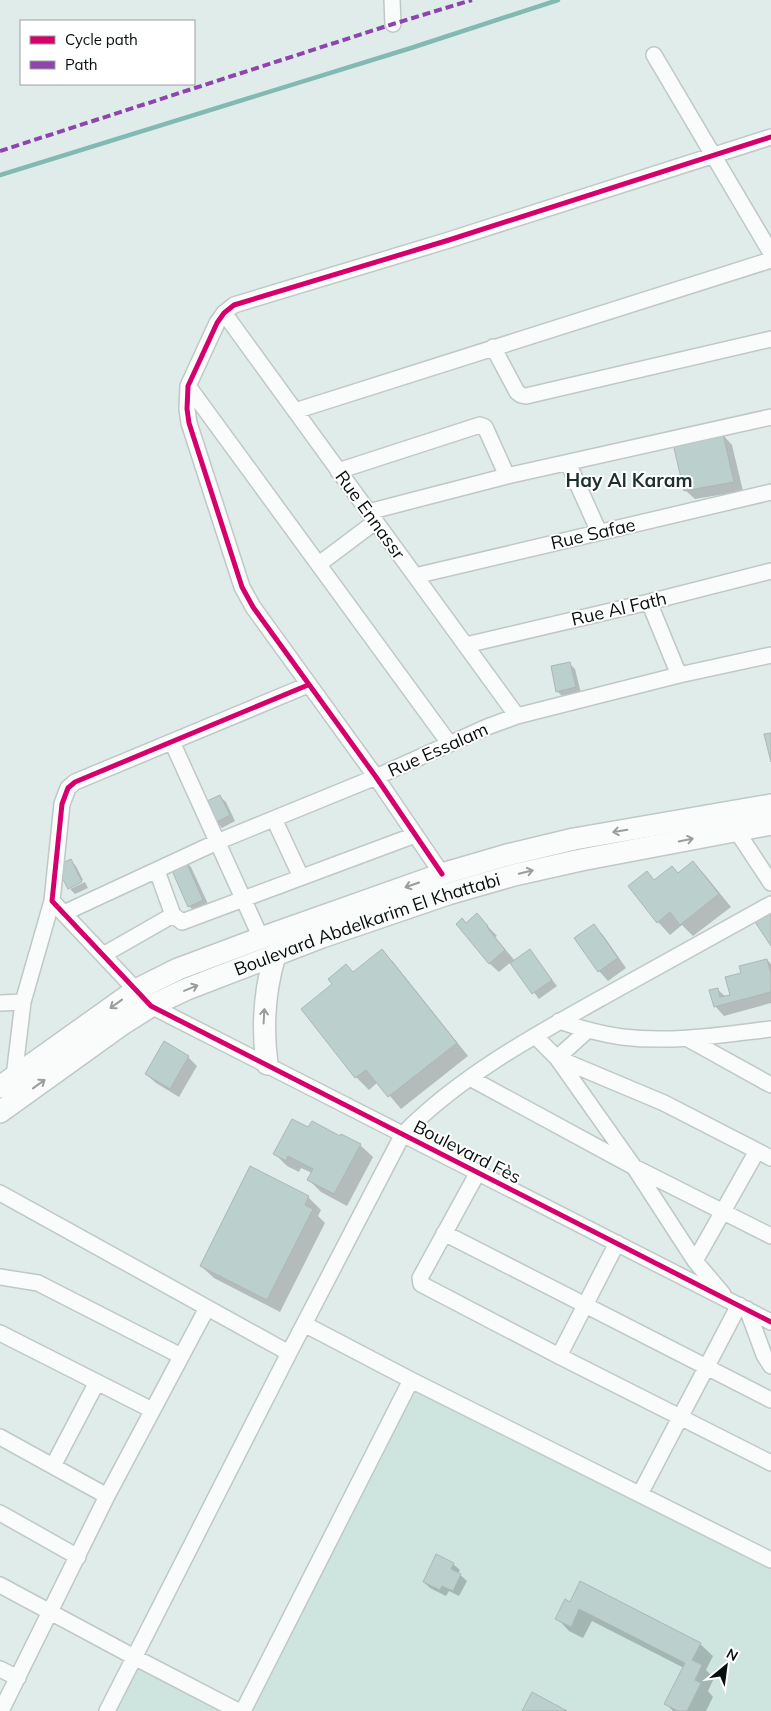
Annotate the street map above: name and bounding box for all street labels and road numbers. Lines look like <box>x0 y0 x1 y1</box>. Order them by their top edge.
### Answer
street label: Rue Ennassr <box>330 466 411 564</box>
street label: Rue Safae <box>548 513 637 554</box>
street label: Rue Al Fath <box>569 586 669 631</box>
street label: Rue Essalam <box>384 717 491 782</box>
street label: Boulevard Abdelkarim El Khattabi <box>231 868 503 981</box>
street label: Boulevard Fès <box>410 1115 525 1188</box>

